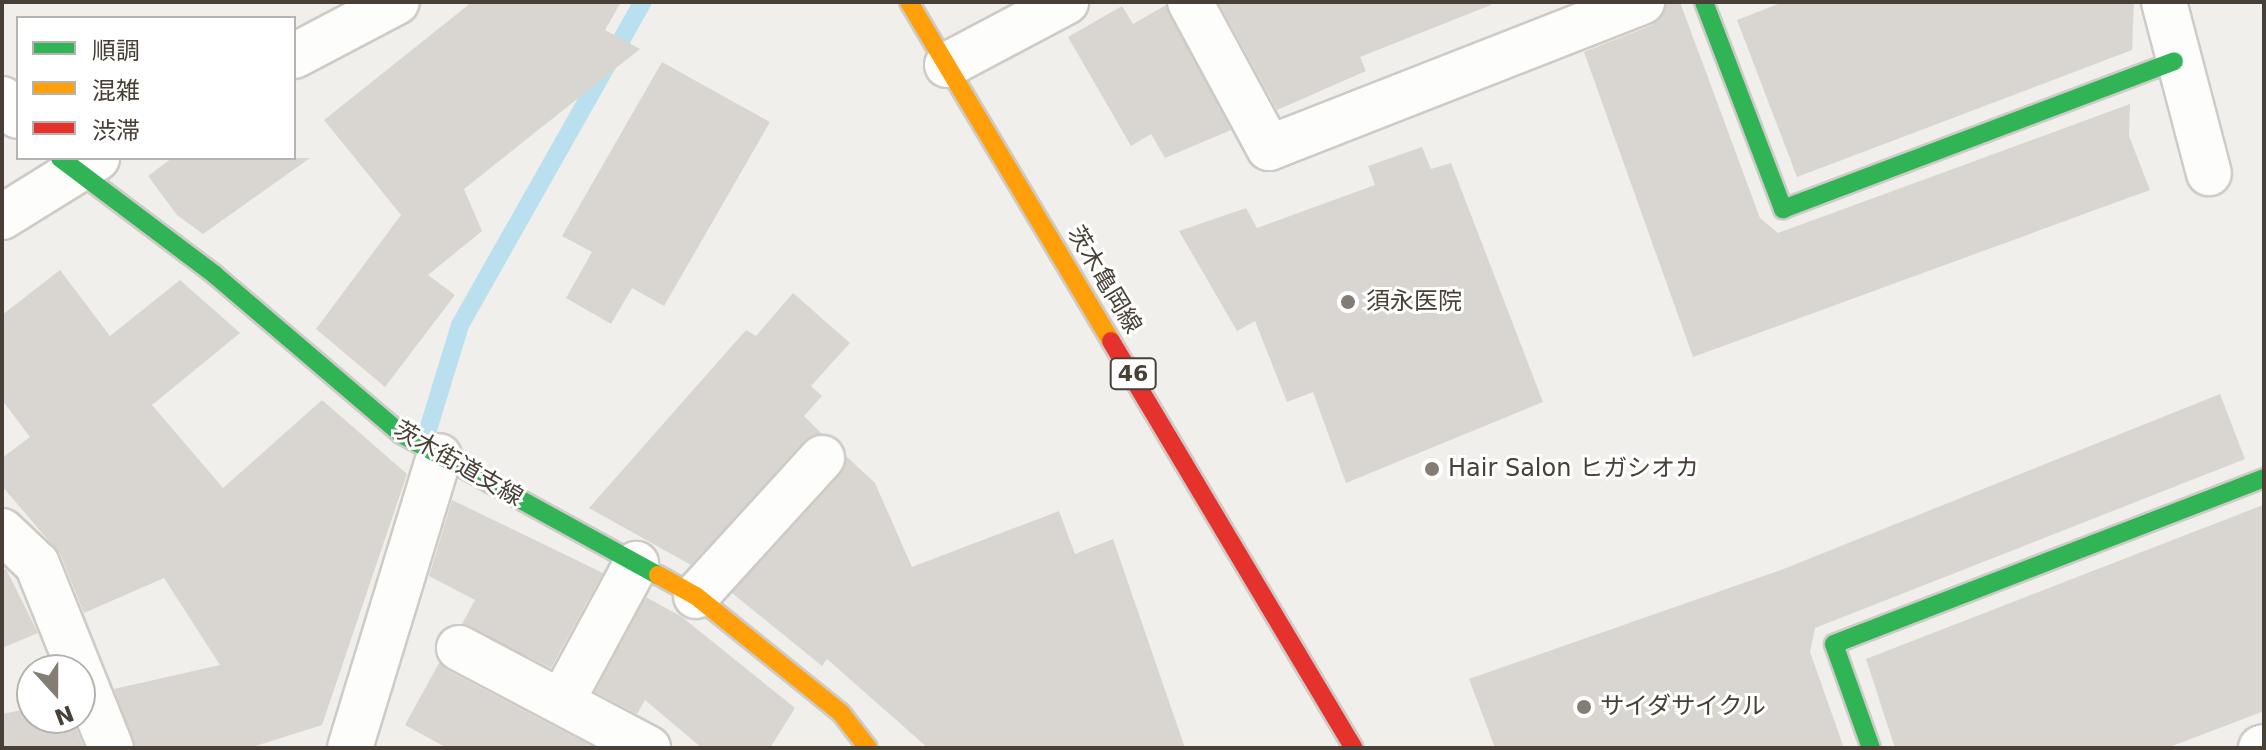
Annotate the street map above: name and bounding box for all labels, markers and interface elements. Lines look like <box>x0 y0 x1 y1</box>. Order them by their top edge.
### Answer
legend <box>16 16 296 160</box>
text: 順調 <box>92 37 140 65</box>
text: 混雑 <box>92 77 140 105</box>
text: 渋滞 <box>92 117 140 145</box>
street label: 茨木亀岡線 <box>1061 221 1147 339</box>
place label: 須永医院 <box>1366 288 1462 316</box>
marker: 須永医院 <box>1337 291 1359 313</box>
road number: 46 <box>1109 356 1157 392</box>
street label: 茨木街道支線 <box>388 416 528 512</box>
place label: Hair Salon ヒガシオカ <box>1448 455 1699 483</box>
marker: Hair Salon ヒガシオカ <box>1423 460 1441 478</box>
north arrow <box>16 654 96 734</box>
place label: サイダサイクル <box>1600 693 1768 721</box>
marker: サイダサイクル <box>1575 698 1593 716</box>
text: N <box>51 700 77 730</box>

